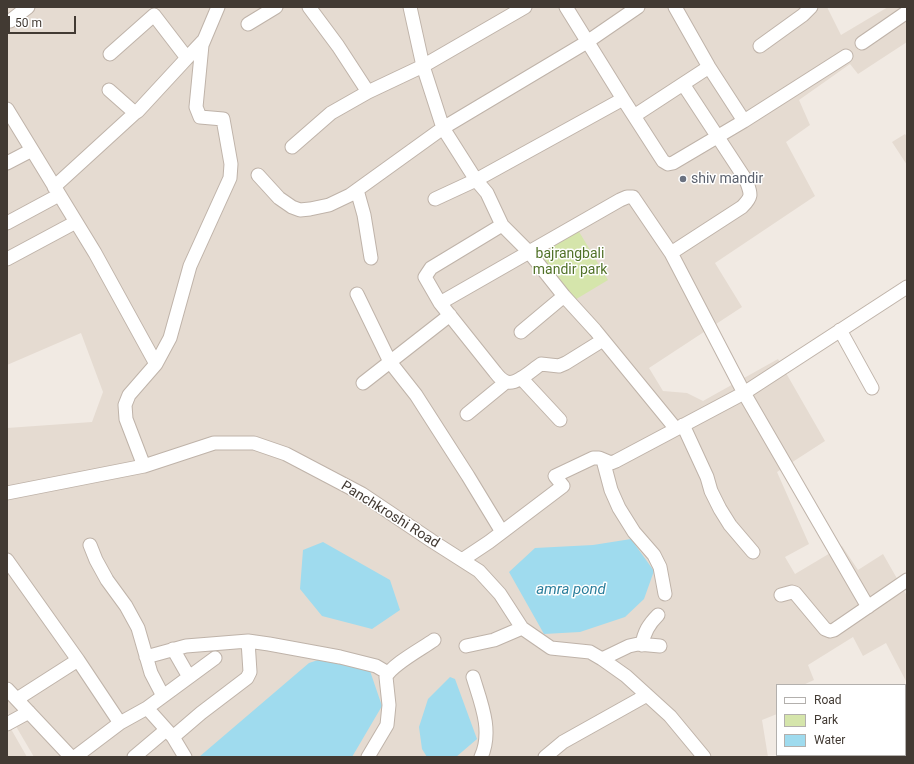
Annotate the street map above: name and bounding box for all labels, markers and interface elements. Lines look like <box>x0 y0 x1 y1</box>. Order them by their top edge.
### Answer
scale bar <box>10 8 78 34</box>
text: 50 m <box>15 16 42 30</box>
place label: shiv mandir <box>691 171 763 187</box>
marker: shiv mandir <box>678 174 688 184</box>
park label: bajrangbali mandir park <box>533 246 607 278</box>
street label: Panchkroshi Road <box>338 478 442 552</box>
water label: amra pond <box>536 581 606 599</box>
legend <box>776 684 906 756</box>
text: Road <box>814 693 842 707</box>
text: Park <box>814 713 838 727</box>
text: Water <box>814 733 845 747</box>

